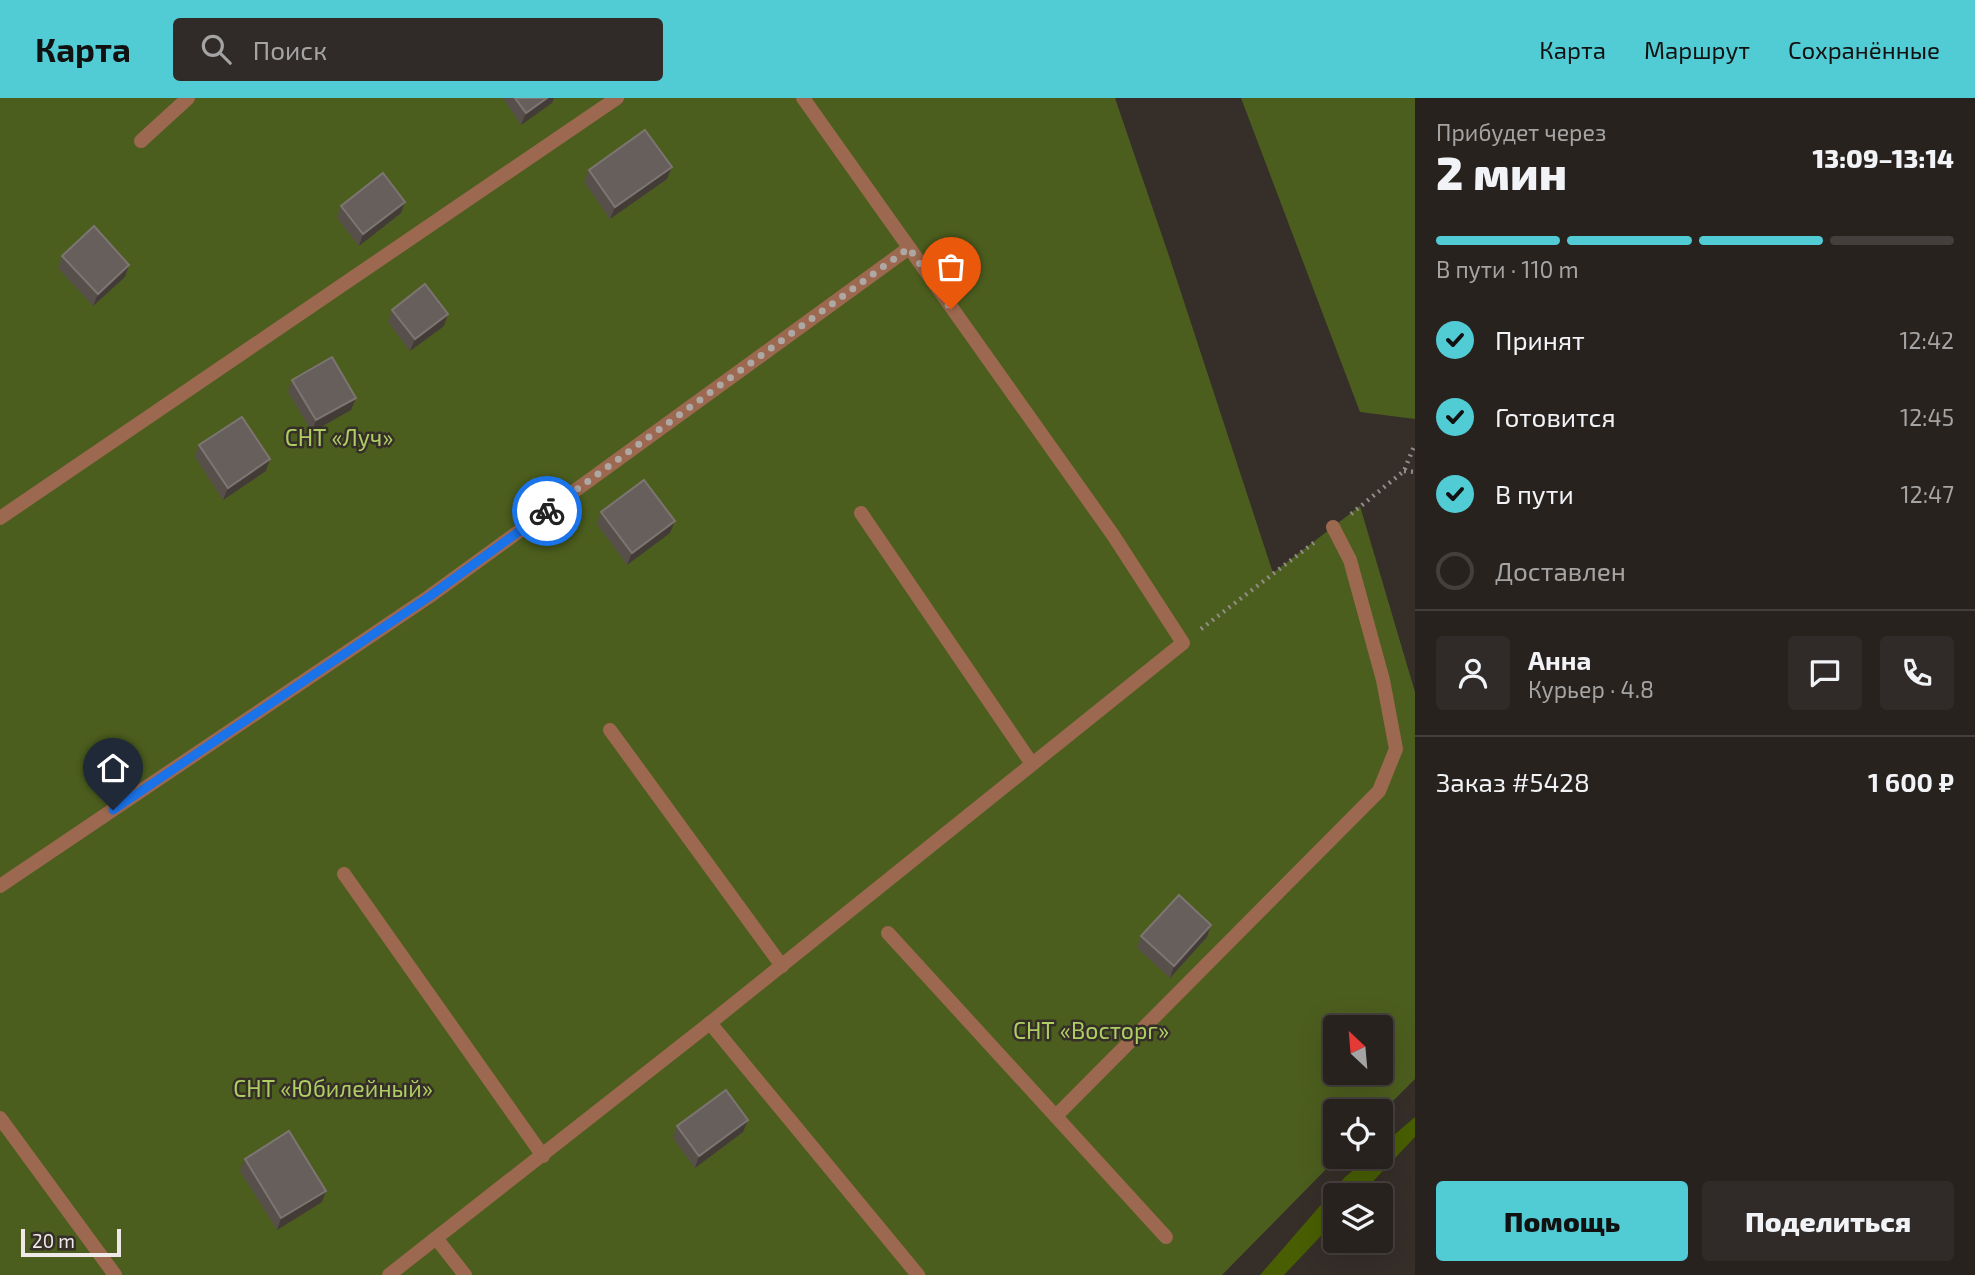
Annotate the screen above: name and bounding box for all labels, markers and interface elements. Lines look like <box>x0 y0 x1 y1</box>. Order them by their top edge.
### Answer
search box <box>173 18 663 81</box>
text: Карта <box>35 29 131 69</box>
icon: search <box>197 30 235 68</box>
text: Поиск <box>253 34 327 65</box>
text: Карта <box>1539 35 1606 64</box>
text: Маршрут <box>1644 35 1750 64</box>
text: Сохранённые <box>1788 35 1940 64</box>
text: Прибудет через <box>1436 118 1606 146</box>
text: 13:09–13:14 <box>1813 142 1954 173</box>
text: 2 мин <box>1436 144 1567 199</box>
pin <box>921 237 981 309</box>
icon: bag <box>932 248 970 286</box>
text: В пути · 110 m <box>1436 255 1579 283</box>
icon: check <box>1436 321 1474 359</box>
text: Принят <box>1495 324 1585 355</box>
text: 12:42 <box>1899 326 1954 354</box>
icon: check <box>1436 398 1474 436</box>
text: Готовится <box>1495 401 1616 432</box>
text: 12:45 <box>1900 403 1954 431</box>
park label: СНТ «Луч» <box>285 423 393 452</box>
icon: check <box>1436 475 1474 513</box>
courier <box>512 476 582 546</box>
text: В пути <box>1495 478 1574 509</box>
text: 12:47 <box>1901 480 1954 508</box>
icon: bike <box>528 492 566 530</box>
text: Доставлен <box>1495 555 1626 586</box>
button: person <box>1436 636 1510 710</box>
button: chat <box>1788 636 1862 710</box>
button: phone <box>1880 636 1954 710</box>
text: Анна <box>1528 644 1591 675</box>
text: Курьер · 4.8 <box>1528 675 1654 703</box>
pin <box>83 738 143 810</box>
icon: home <box>94 749 132 787</box>
text: Заказ #5428 <box>1436 766 1590 797</box>
text: 1 600 ₽ <box>1868 766 1954 797</box>
north arrow <box>1323 1015 1393 1085</box>
map controls <box>1323 1015 1393 1253</box>
park label: СНТ «Восторг» <box>1013 1016 1169 1044</box>
park label: СНТ «Юбилейный» <box>233 1074 433 1102</box>
button: locate <box>1323 1099 1393 1169</box>
button: Помощь <box>1436 1181 1688 1261</box>
button: Поделиться <box>1702 1181 1954 1261</box>
button: layers <box>1323 1183 1393 1253</box>
scale bar <box>21 1226 121 1258</box>
text: 20 m <box>32 1229 75 1252</box>

